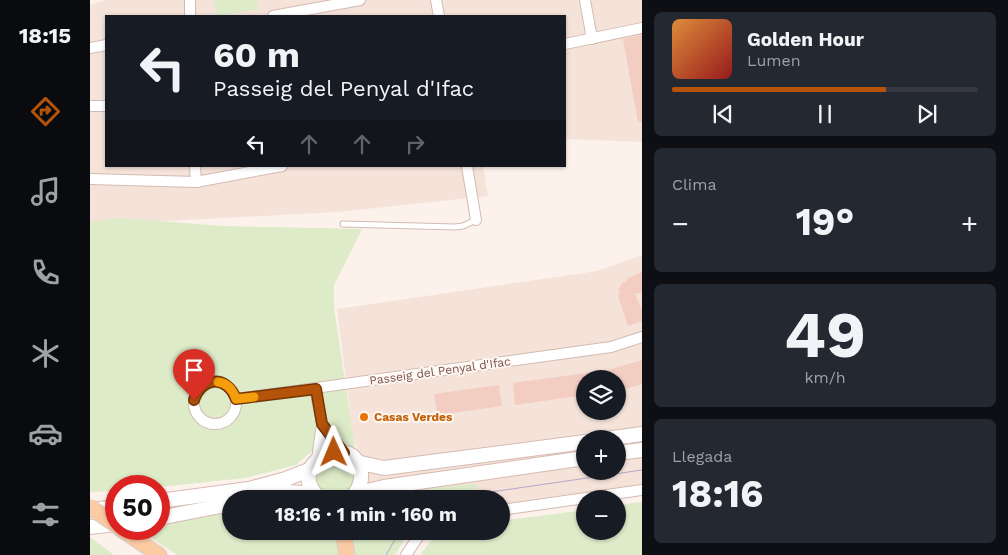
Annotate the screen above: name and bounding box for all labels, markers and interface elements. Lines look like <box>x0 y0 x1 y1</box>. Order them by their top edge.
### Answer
text: 18:15 <box>19 23 71 48</box>
text: Golden Hour <box>747 28 864 51</box>
text: 60 m <box>213 34 300 76</box>
icon: left <box>130 35 195 100</box>
text: Lumen <box>747 51 801 70</box>
text: Passeig del Penyal d'Ifac <box>213 76 474 101</box>
icon: directions <box>28 94 63 129</box>
icon: previous <box>709 100 737 128</box>
icon: pause <box>811 100 839 128</box>
icon: next <box>913 100 941 128</box>
icon: left <box>242 130 270 158</box>
icon: ahead <box>295 130 323 158</box>
icon: ahead <box>348 130 376 158</box>
icon: right <box>401 130 429 158</box>
icon: music <box>28 174 63 209</box>
text: Clima <box>672 175 716 194</box>
text: 19° <box>796 200 854 244</box>
text: − <box>672 207 689 240</box>
text: + <box>961 207 978 240</box>
icon: phone <box>28 255 63 290</box>
text: 49 <box>784 297 866 373</box>
icon: climate <box>28 336 63 371</box>
pin <box>173 349 215 400</box>
street label: Passeig del Penyal d'Ifac <box>368 354 512 388</box>
icon: arrive <box>180 356 208 384</box>
text: km/h <box>804 368 846 387</box>
map controls <box>576 370 626 540</box>
button: layers <box>576 370 626 420</box>
place label: Casas Verdes <box>374 410 453 424</box>
marker: Casas Verdes <box>358 411 370 423</box>
icon: car <box>28 416 63 451</box>
position arrow <box>307 425 359 477</box>
button: + <box>576 430 626 480</box>
text: Llegada <box>672 447 732 466</box>
text: 18:16 <box>672 472 763 516</box>
speed limit sign: 50 <box>105 475 170 540</box>
button: − <box>576 490 626 540</box>
icon: filters <box>28 497 63 532</box>
text: 18:16 · 1 min · 160 m <box>275 503 457 526</box>

